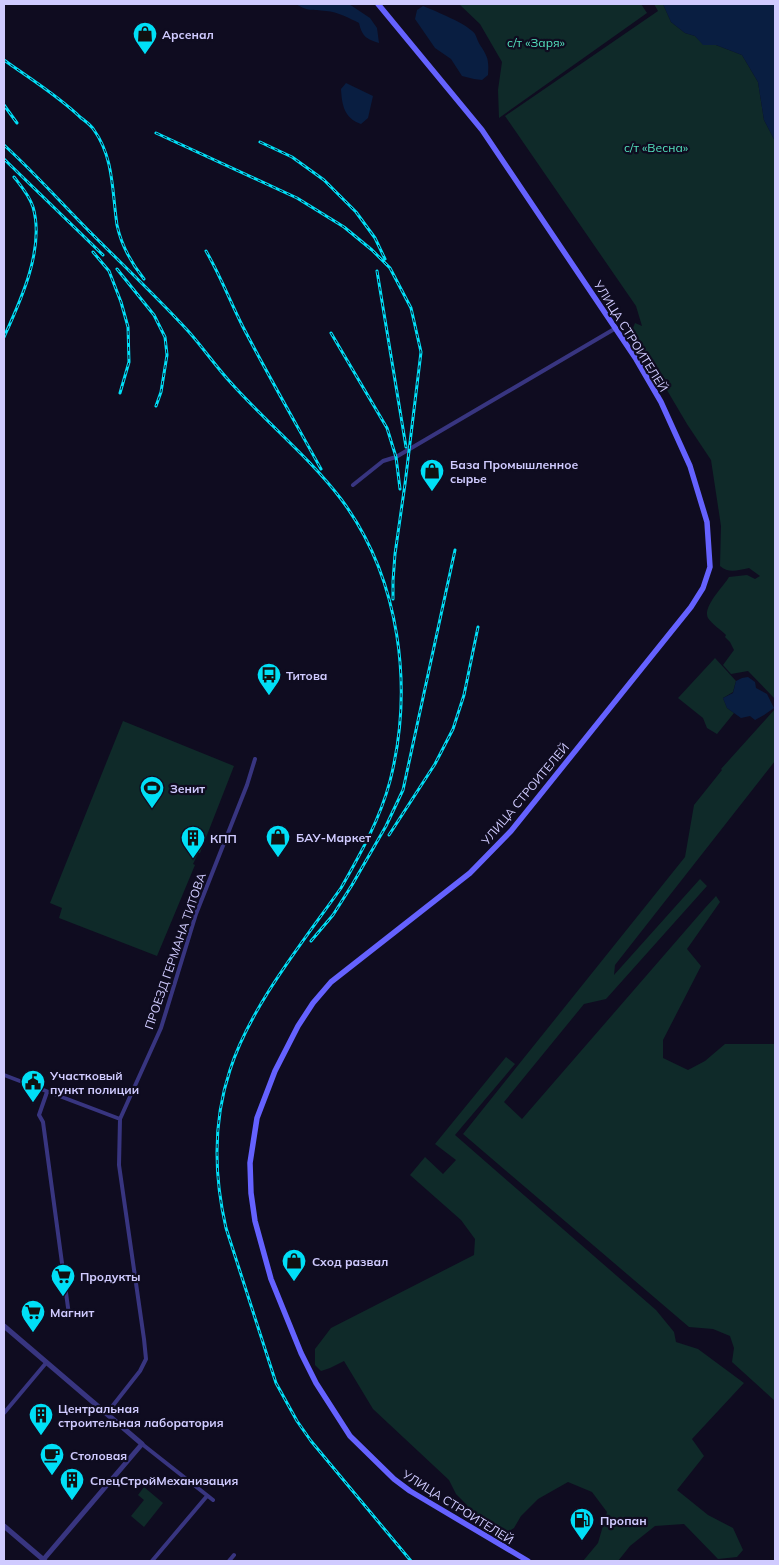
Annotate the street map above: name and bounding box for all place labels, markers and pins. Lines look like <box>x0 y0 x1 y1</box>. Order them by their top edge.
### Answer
shop icon: Арсенал <box>132 21 158 55</box>
place label: Арсенал <box>162 27 214 42</box>
place label: База Промышленное сырье <box>450 457 578 486</box>
shop icon: База Промышленное сырье <box>419 458 445 492</box>
bus stop icon: Титова <box>256 662 282 696</box>
place label: Титова <box>286 668 327 683</box>
sports icon: Зенит <box>139 775 165 809</box>
place label: Зенит <box>170 781 205 796</box>
shop icon: БАУ-Маркет <box>265 824 291 858</box>
building icon: КПП <box>180 825 206 859</box>
place label: БАУ-Маркет <box>296 830 371 845</box>
place label: КПП <box>210 831 237 846</box>
place label: Участковый пункт полиции <box>49 1068 139 1097</box>
public building icon: Участковый пункт полиции <box>20 1069 46 1103</box>
shop icon: Сход развал <box>281 1248 307 1282</box>
place label: Сход развал <box>312 1254 388 1269</box>
supermarket icon: Продукты <box>50 1263 76 1297</box>
place label: Продукты <box>80 1269 141 1284</box>
supermarket icon: Магнит <box>20 1299 46 1333</box>
place label: Магнит <box>50 1305 94 1320</box>
place label: Центральная строительная лаборатория <box>58 1401 224 1430</box>
building icon: Центральная строительная лаборатория <box>28 1402 54 1436</box>
cafe icon: Столовая <box>39 1442 65 1476</box>
place label: Столовая <box>70 1448 127 1463</box>
building icon: СпецСтройМеханизация <box>59 1467 85 1501</box>
place label: СпецСтройМеханизация <box>90 1473 238 1488</box>
fuel station icon: Пропан <box>569 1507 595 1541</box>
place label: Пропан <box>600 1513 647 1528</box>

